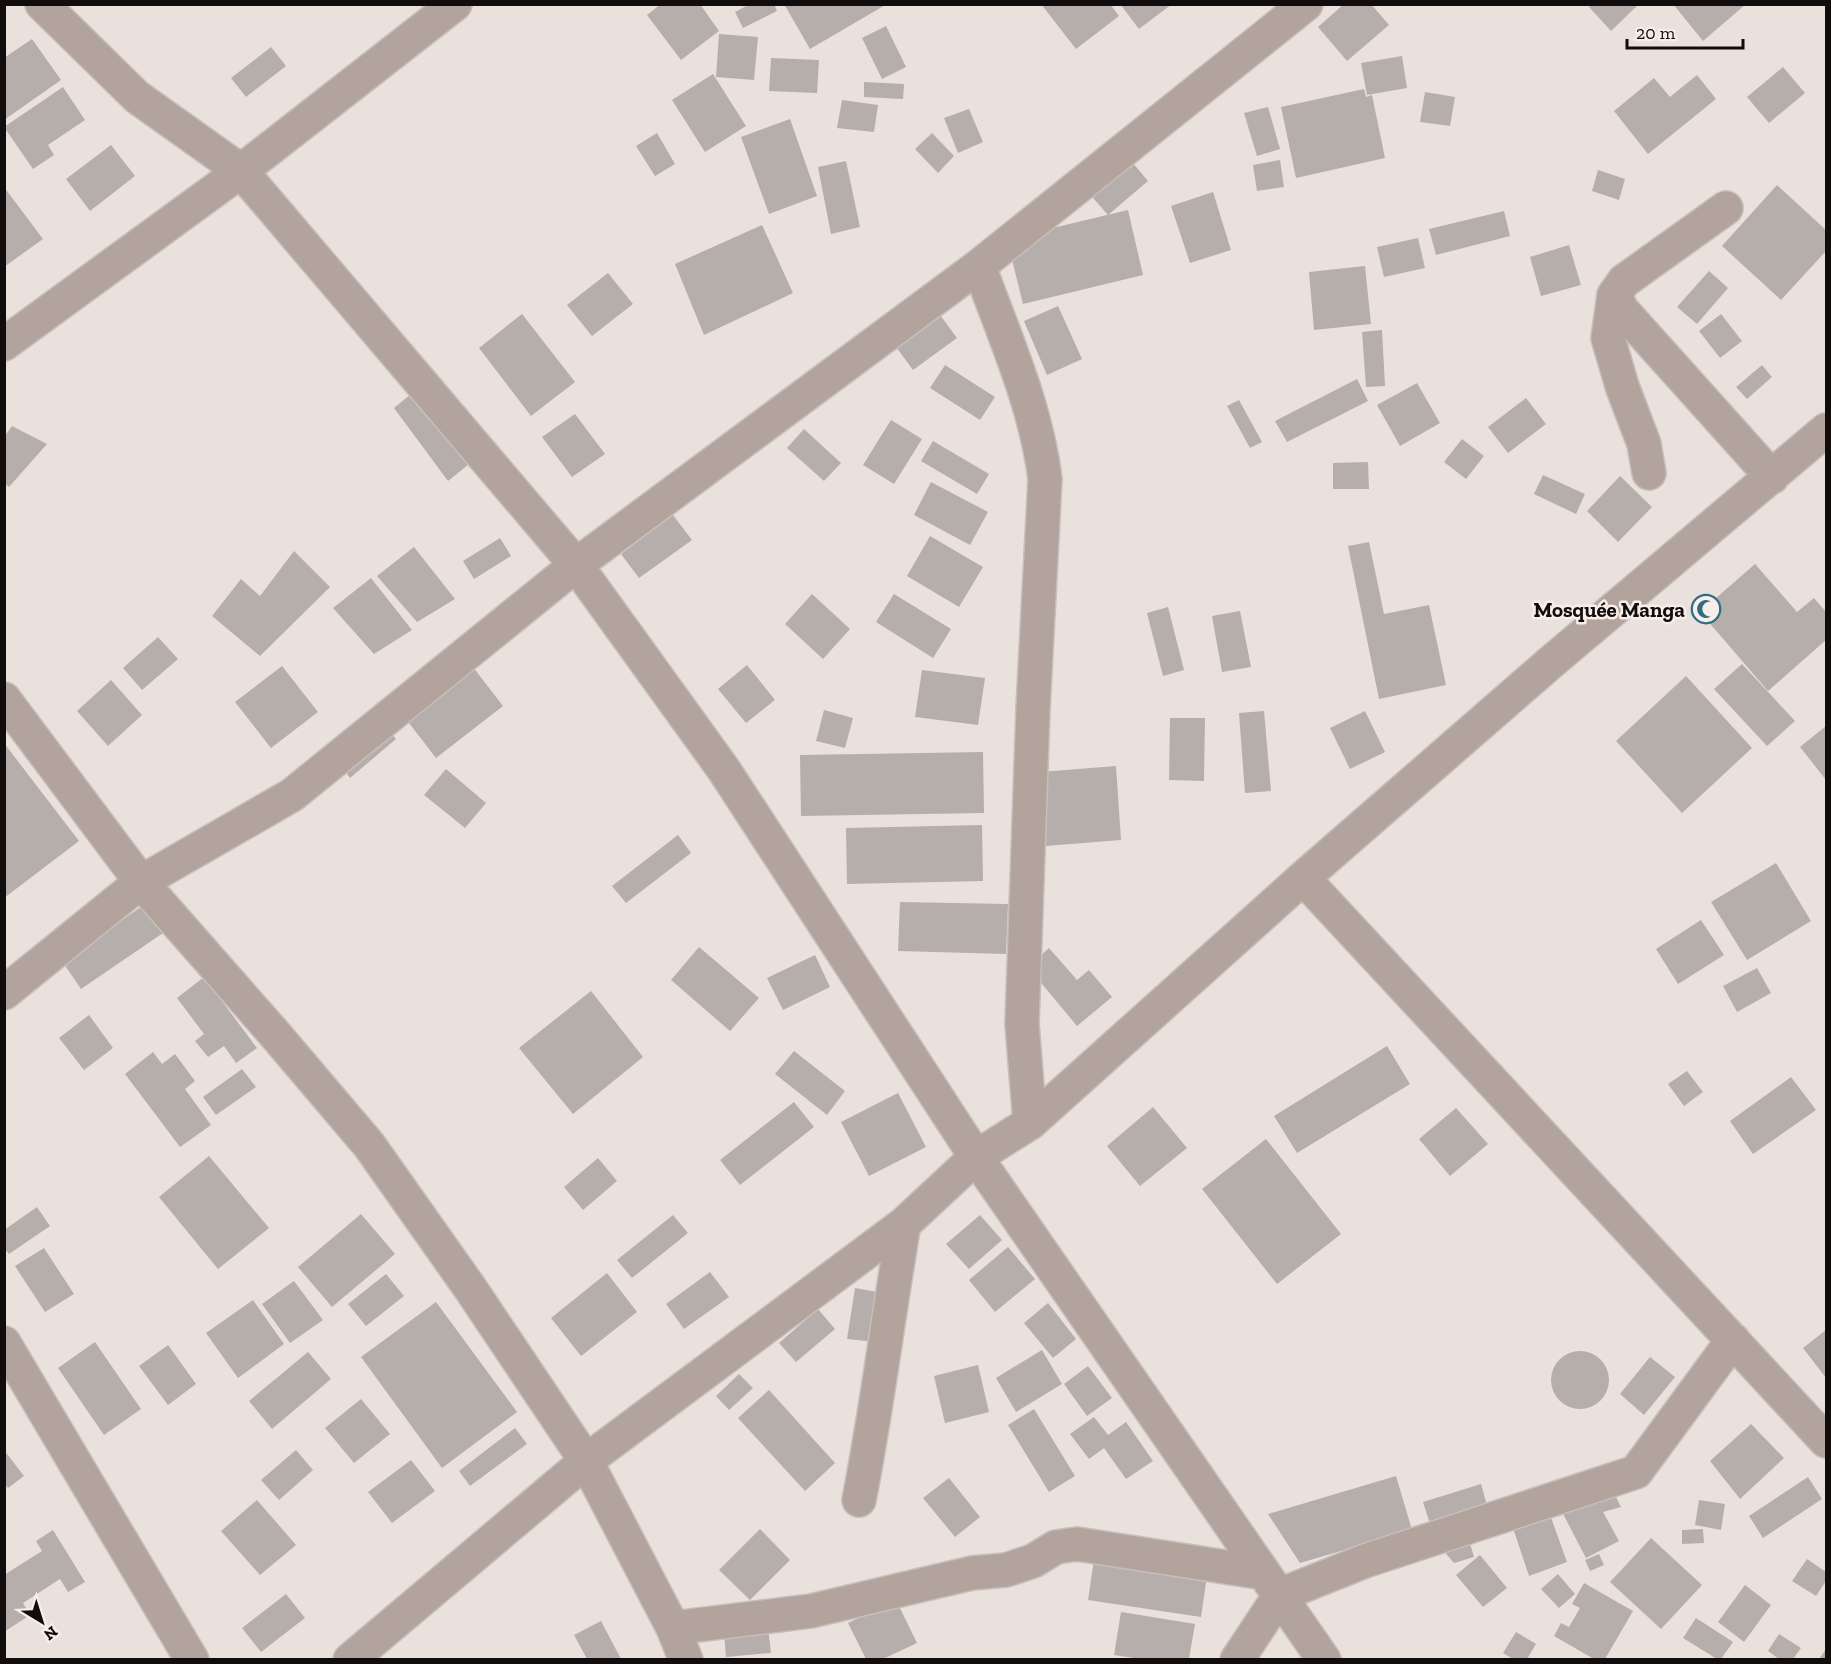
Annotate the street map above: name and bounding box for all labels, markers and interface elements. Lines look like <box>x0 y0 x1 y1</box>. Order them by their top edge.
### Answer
scale bar <box>1627 12 1742 50</box>
text: 20 m <box>1636 22 1676 44</box>
mosque icon: Mosquée Manga <box>1690 593 1722 625</box>
place label: Mosquée Manga <box>1533 597 1685 622</box>
north arrow <box>12 1592 72 1652</box>
text: N <box>40 1622 62 1645</box>

